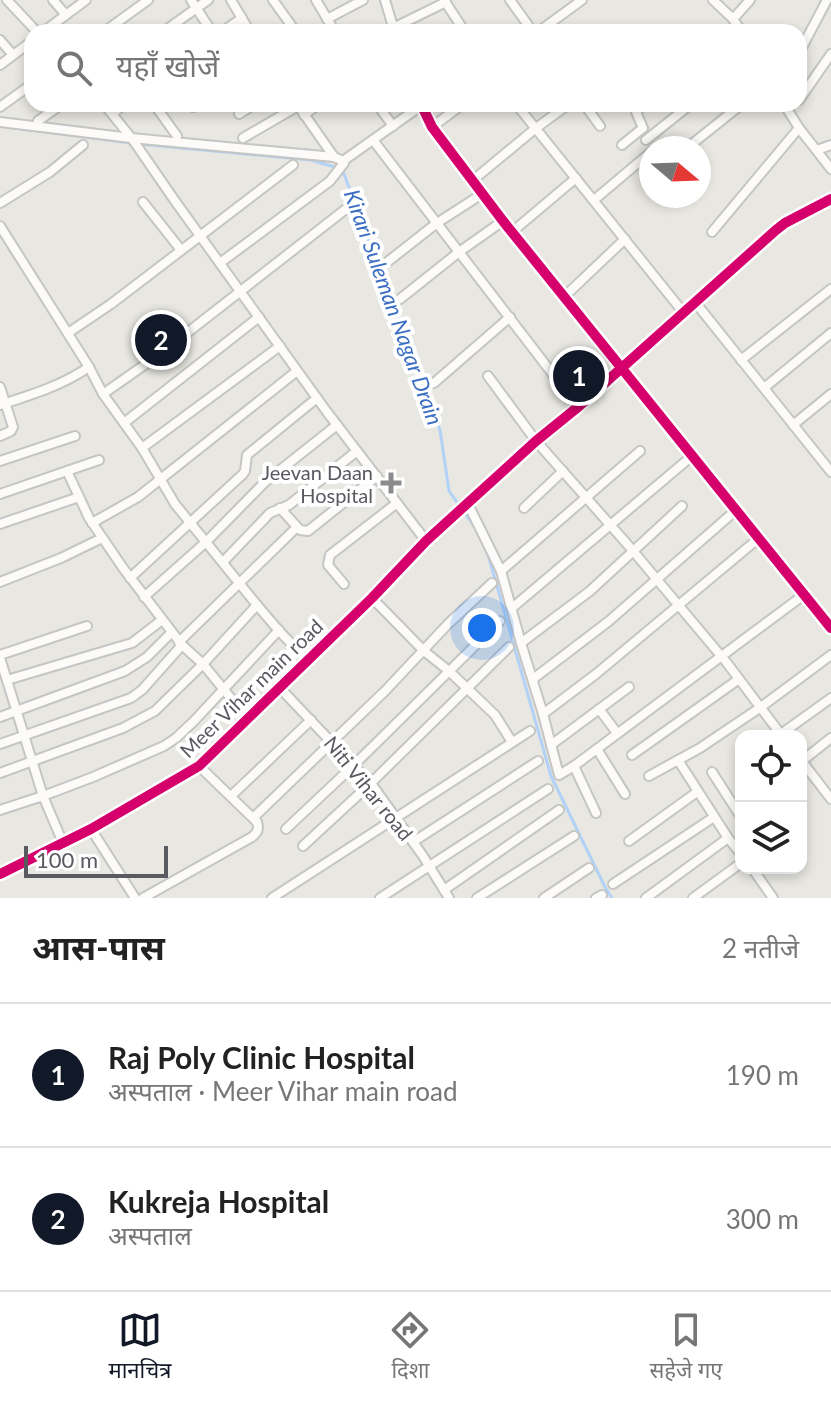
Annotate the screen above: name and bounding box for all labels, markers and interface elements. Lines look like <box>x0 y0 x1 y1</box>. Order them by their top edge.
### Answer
search box <box>24 24 807 112</box>
icon: search <box>52 46 96 90</box>
text: यहाँ खोजें <box>116 47 219 83</box>
north arrow <box>639 136 711 208</box>
water label: Kirari Suleman Nagar Drain <box>339 186 449 428</box>
pin: 2 <box>135 310 187 370</box>
pin: 1 <box>553 346 605 406</box>
place label: Jeevan Daan Hospital <box>262 460 373 507</box>
marker: Jeevan Daan Hospital <box>380 472 402 494</box>
your location <box>462 608 502 648</box>
street label: Meer Vihar main road <box>175 614 327 762</box>
map controls <box>735 730 807 874</box>
button: locate <box>735 730 807 802</box>
street label: Niti Vihar road <box>320 731 418 845</box>
button: layers <box>735 802 807 874</box>
scale bar <box>24 842 168 878</box>
text: 100 m <box>36 846 98 873</box>
text: आस-पास <box>32 926 165 967</box>
text: 2 नतीजे <box>722 932 799 964</box>
text: Raj Poly Clinic Hospital <box>108 1039 415 1075</box>
text: 1 <box>50 1059 66 1091</box>
text: 190 m <box>726 1059 799 1091</box>
text: अस्पताल · Meer Vihar main road <box>108 1075 458 1107</box>
text: Kukreja Hospital <box>108 1183 329 1219</box>
text: 2 <box>50 1203 66 1235</box>
text: 300 m <box>726 1203 799 1235</box>
text: अस्पताल <box>108 1219 192 1251</box>
tab: मानचित्र <box>109 1308 171 1387</box>
tab: दिशा <box>388 1308 432 1387</box>
tab: सहेजे गए <box>649 1308 722 1387</box>

